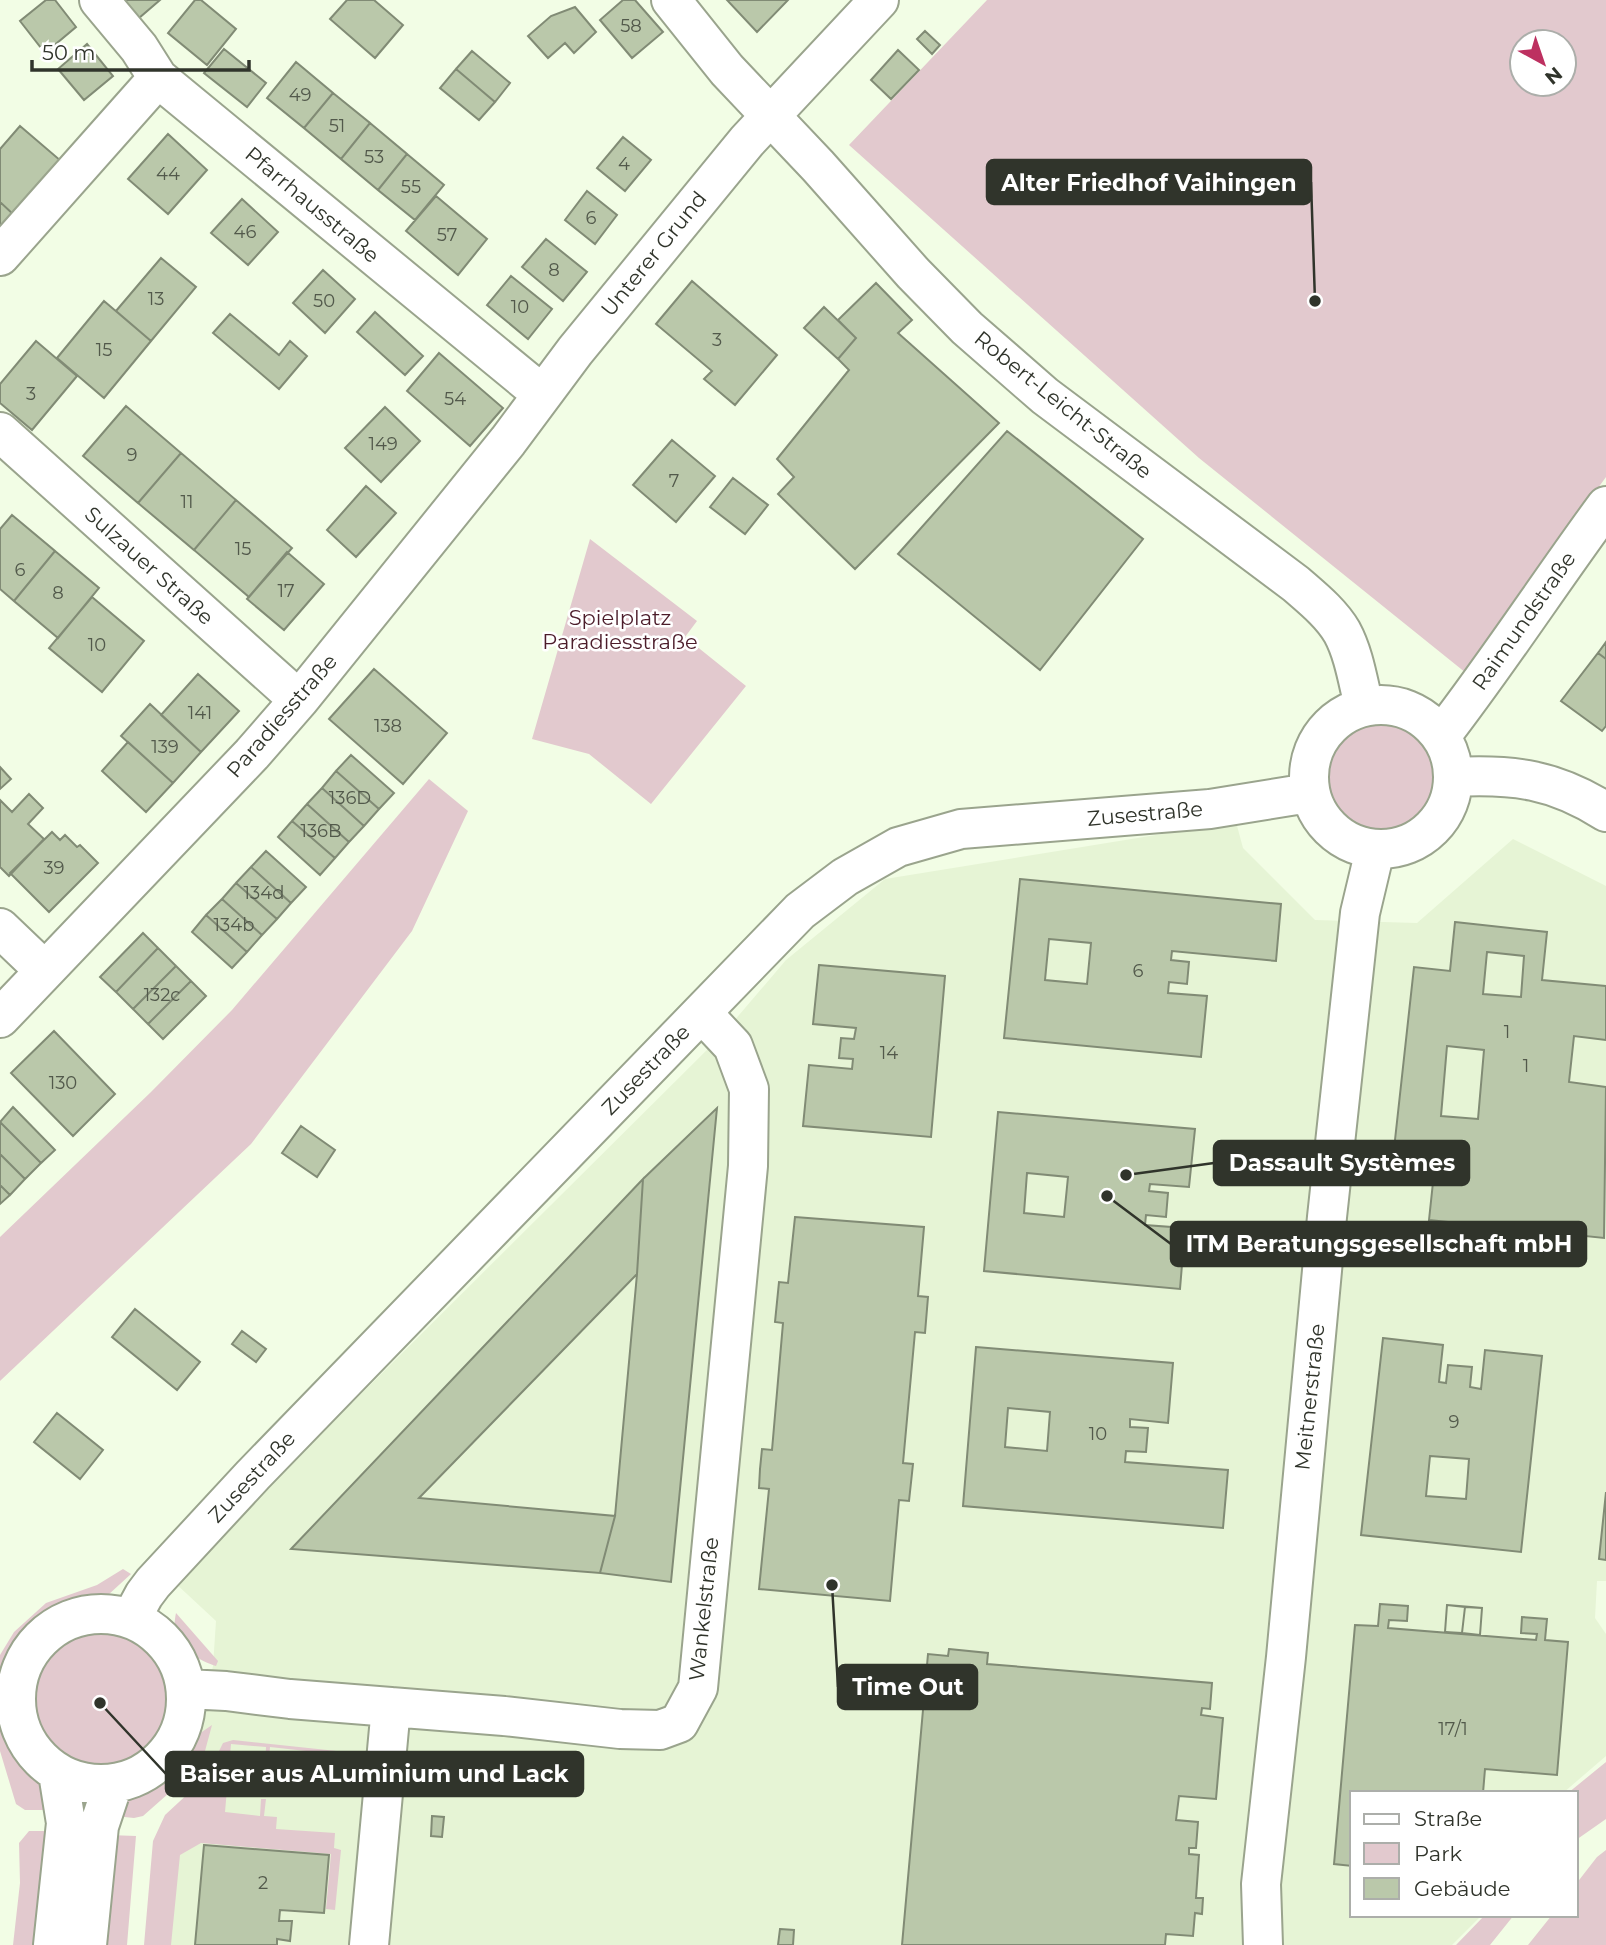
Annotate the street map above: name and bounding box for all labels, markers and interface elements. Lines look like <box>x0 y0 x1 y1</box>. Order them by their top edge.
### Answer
house number: 58 <box>620 15 642 37</box>
scale bar <box>32 28 248 72</box>
north arrow <box>1508 28 1578 98</box>
text: 50 m <box>42 40 96 65</box>
text: N <box>1540 62 1567 89</box>
house number: 49 <box>289 84 311 106</box>
house number: 51 <box>329 115 345 137</box>
street label: Pfarrhausstraße <box>240 141 384 268</box>
house number: 53 <box>364 146 384 168</box>
house number: 4 <box>618 153 630 175</box>
callout: Alter Friedhof Vaihingen <box>987 160 1311 204</box>
house number: 44 <box>156 163 180 185</box>
text: Alter Friedhof Vaihingen <box>1000 169 1297 197</box>
house number: 55 <box>401 176 421 198</box>
street label: Unterer Grund <box>596 186 712 321</box>
house number: 6 <box>586 207 597 229</box>
house number: 46 <box>234 221 256 243</box>
house number: 57 <box>437 224 457 246</box>
house number: 8 <box>548 259 560 281</box>
house number: 13 <box>148 288 164 310</box>
house number: 50 <box>313 290 335 312</box>
house number: 10 <box>511 296 529 318</box>
street label: Robert-Leicht-Straße <box>970 325 1157 484</box>
house number: 3 <box>712 329 722 351</box>
house number: 15 <box>96 339 112 361</box>
house number: 3 <box>26 383 36 405</box>
house number: 54 <box>444 388 466 410</box>
house number: 149 <box>368 433 398 455</box>
house number: 9 <box>127 444 138 466</box>
house number: 7 <box>669 470 679 492</box>
house number: 11 <box>181 491 194 513</box>
street label: Sulzauer Straße <box>80 501 219 630</box>
house number: 15 <box>235 538 251 560</box>
street label: Raimundstraße <box>1466 547 1581 695</box>
house number: 6 <box>15 559 26 581</box>
house number: 17 <box>277 580 295 602</box>
house number: 8 <box>52 582 64 604</box>
park label: Spielplatz Paradiesstraße <box>542 605 698 654</box>
house number: 10 <box>88 634 106 656</box>
street label: Paradiesstraße <box>221 649 342 783</box>
house number: 141 <box>188 702 212 724</box>
house number: 138 <box>374 715 402 737</box>
house number: 139 <box>151 736 179 758</box>
house number: 136D <box>329 787 371 809</box>
street label: Zusestraße <box>1086 796 1204 831</box>
house number: 136B <box>300 820 342 842</box>
house number: 39 <box>43 857 65 879</box>
house number: 134d <box>244 882 284 904</box>
house number: 134b <box>214 914 254 936</box>
house number: 6 <box>1133 960 1144 982</box>
house number: 132c <box>144 984 180 1006</box>
street label: Zusestraße <box>596 1019 695 1120</box>
house number: 1 <box>1504 1021 1510 1043</box>
house number: 14 <box>880 1042 898 1064</box>
house number: 1 <box>1523 1055 1529 1077</box>
house number: 130 <box>49 1072 77 1094</box>
callout: Dassault Systèmes <box>1214 1141 1469 1185</box>
text: Dassault Systèmes <box>1229 1149 1455 1177</box>
callout: ITM Beratungsgesellschaft mbH <box>1171 1222 1586 1266</box>
text: ITM Beratungsgesellschaft mbH <box>1186 1230 1572 1258</box>
street label: Meitnerstraße <box>1289 1322 1330 1472</box>
house number: 9 <box>1449 1411 1460 1433</box>
house number: 10 <box>1089 1423 1107 1445</box>
street label: Zusestraße <box>203 1426 300 1528</box>
street label: Wankelstraße <box>684 1536 723 1682</box>
callout: Time Out <box>838 1665 977 1709</box>
text: Time Out <box>852 1673 964 1701</box>
house number: 17/1 <box>1438 1718 1468 1740</box>
callout: Baiser aus ALuminium und Lack <box>166 1752 583 1796</box>
text: Baiser aus ALuminium und Lack <box>179 1760 570 1788</box>
legend <box>1350 1791 1578 1917</box>
text: Straße <box>1414 1806 1482 1831</box>
text: Park <box>1414 1841 1462 1866</box>
house number: 2 <box>258 1872 268 1894</box>
text: Gebäude <box>1414 1876 1511 1901</box>

